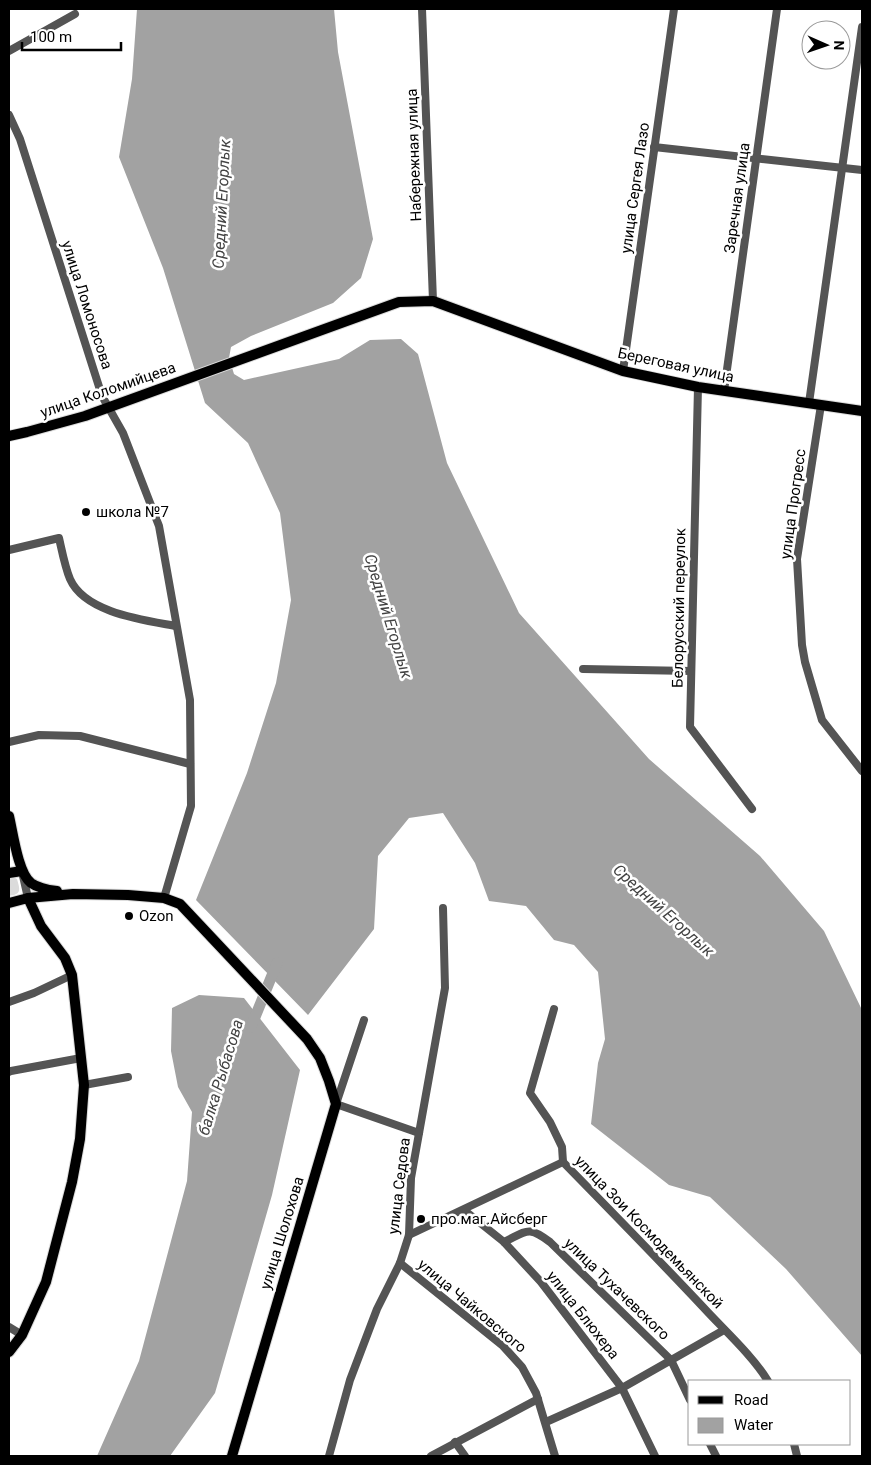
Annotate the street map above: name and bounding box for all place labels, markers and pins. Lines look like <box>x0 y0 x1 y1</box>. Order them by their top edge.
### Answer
place label: школа №7 <box>96 503 169 521</box>
marker: школа №7 <box>80 506 92 518</box>
place label: Ozon <box>139 907 173 925</box>
marker: Ozon <box>123 910 135 922</box>
place label: про.маг.Айсберг <box>431 1210 548 1228</box>
marker: про.маг.Айсберг <box>415 1213 427 1225</box>

